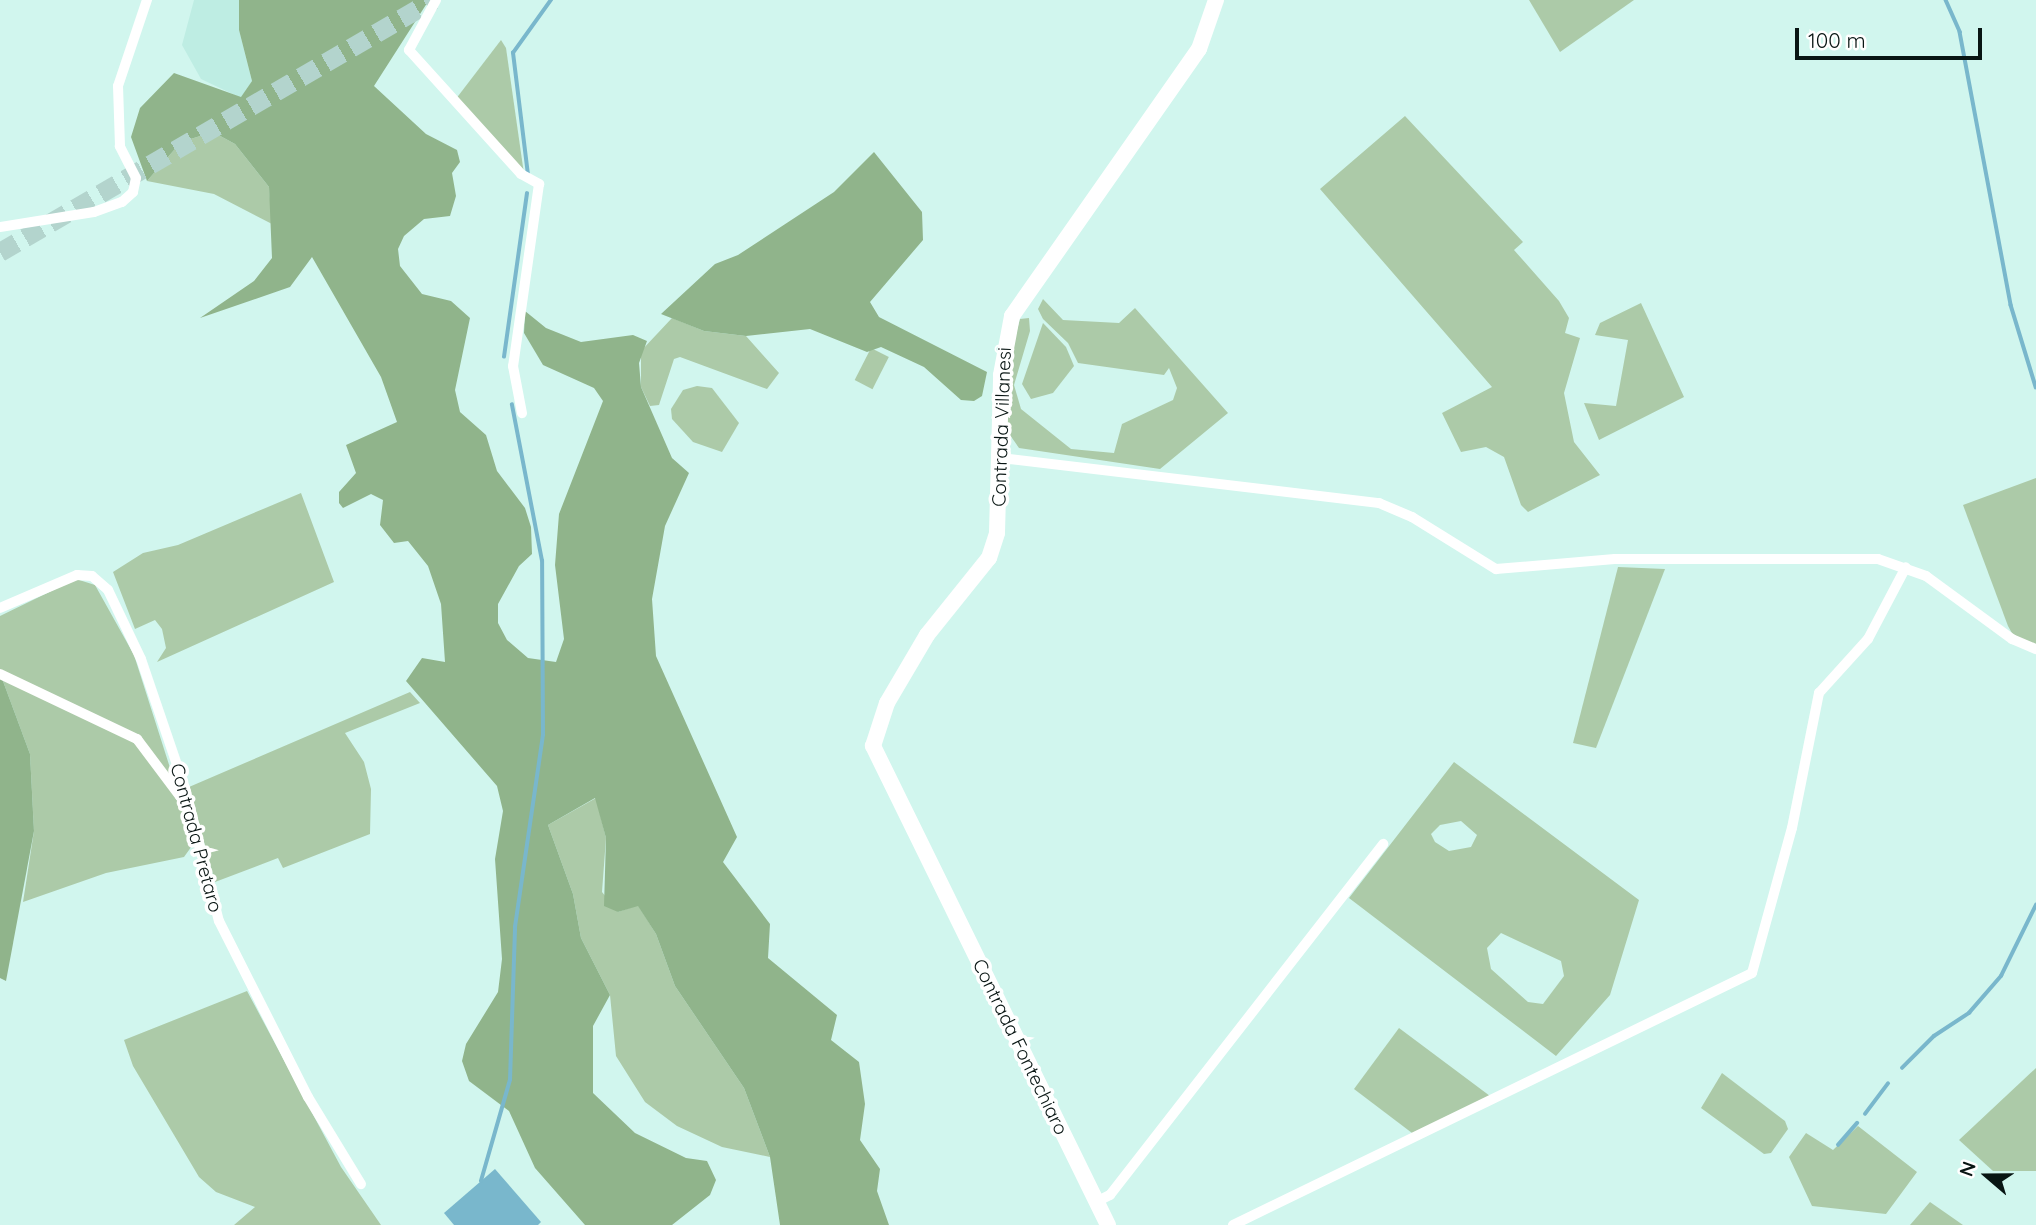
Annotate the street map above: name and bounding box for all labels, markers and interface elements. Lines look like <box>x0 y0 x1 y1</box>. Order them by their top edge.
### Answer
scale bar <box>1798 14 1985 58</box>
text: 100 m <box>1808 27 1866 53</box>
street label: Contrada Villanesi <box>988 347 1016 507</box>
street label: Contrada Pretaro <box>165 761 227 915</box>
street label: Contrada Fontechiaro <box>968 955 1072 1139</box>
north arrow <box>1952 1141 2022 1211</box>
text: N <box>1954 1158 1981 1179</box>

